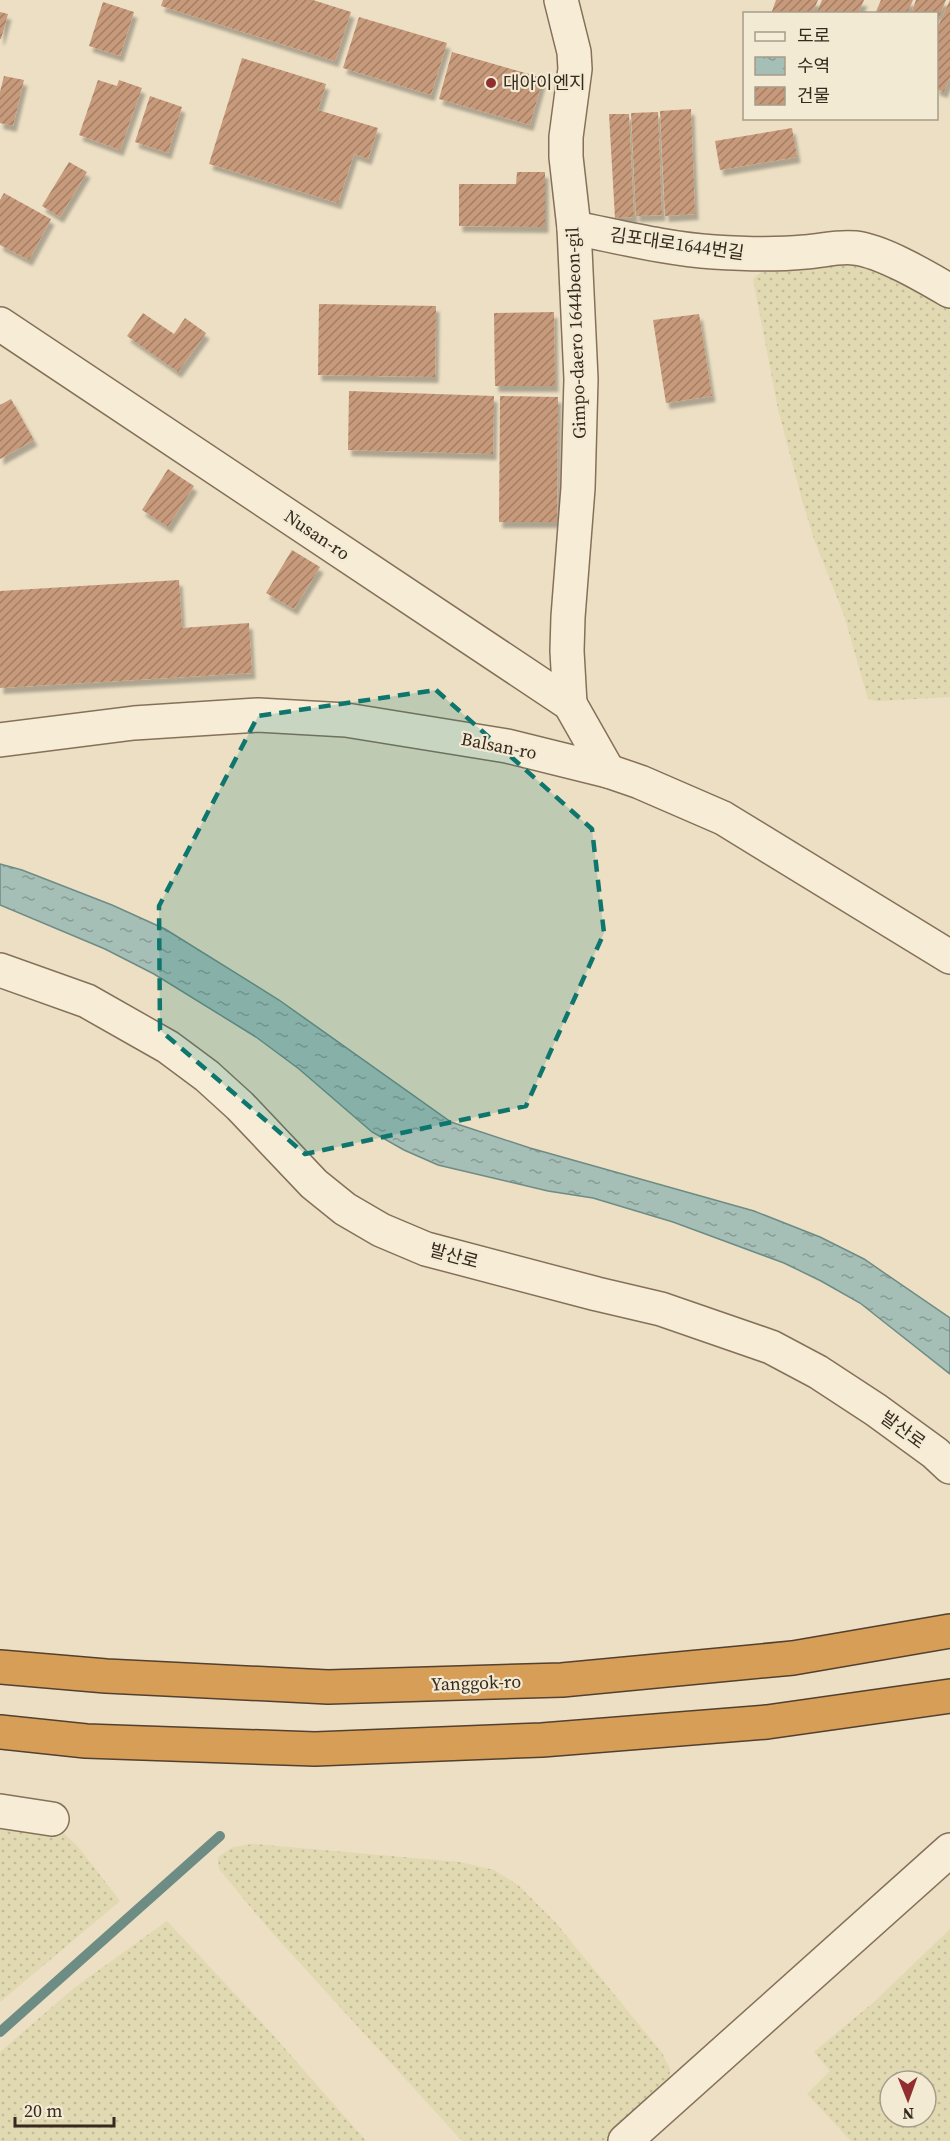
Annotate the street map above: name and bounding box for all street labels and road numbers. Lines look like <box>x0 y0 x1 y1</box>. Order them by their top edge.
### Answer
street label: 김포대로1644번길 <box>608 222 746 265</box>
street label: Gimpo-daero 1644beon-gil <box>559 227 592 439</box>
street label: Nusan-ro <box>280 504 355 566</box>
street label: Balsan-ro <box>459 726 539 765</box>
street label: 발산로 <box>427 1237 481 1274</box>
street label: 발산로 <box>876 1405 931 1454</box>
street label: Yanggok-ro <box>430 1668 522 1697</box>

